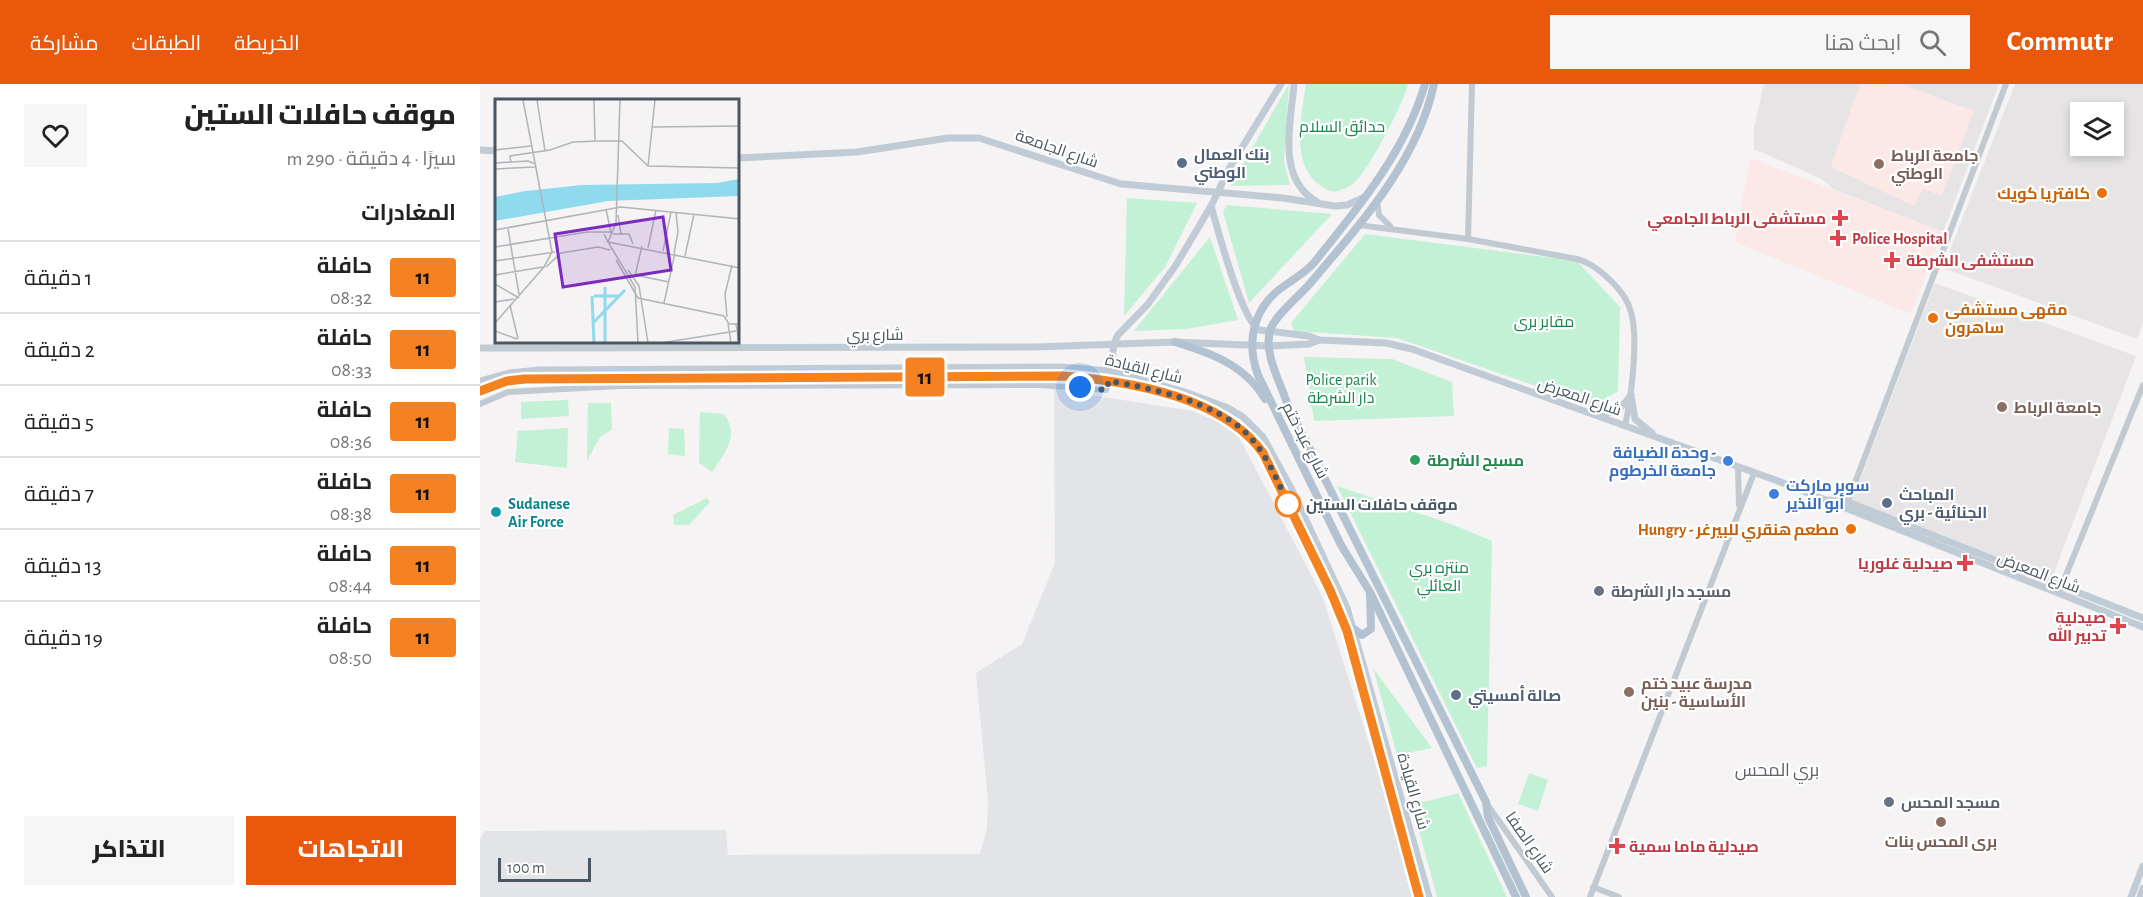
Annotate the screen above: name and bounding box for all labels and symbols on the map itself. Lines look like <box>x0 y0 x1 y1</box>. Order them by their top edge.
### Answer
inset map <box>495 99 740 344</box>
park label: حدائق السلام <box>1299 119 1385 138</box>
street label: شارع الجامعة <box>1012 126 1100 173</box>
place label: بنك العمال الوطني <box>1194 147 1270 185</box>
place label: جامعة الرباط الوطني <box>1891 148 1978 186</box>
marker: بنك العمال الوطني <box>1175 156 1189 170</box>
marker: جامعة الرباط الوطني <box>1872 157 1886 171</box>
place label: كافتريا كويك <box>1997 186 2090 203</box>
marker: كافتريا كويك <box>2095 186 2109 200</box>
marker: مستشفى الرباط الجامعي <box>1831 209 1849 227</box>
place label: مستشفى الرباط الجامعي <box>1647 210 1826 231</box>
marker: Police Hospital <box>1829 229 1847 247</box>
place label: Police Hospital <box>1852 231 1947 247</box>
marker: مستشفى الشرطة <box>1883 251 1901 269</box>
place label: مستشفى الشرطة <box>1906 252 2034 270</box>
place label: مقهى مستشفى ساهرون <box>1945 301 2068 337</box>
marker: مقهى مستشفى ساهرون <box>1926 311 1940 325</box>
park label: مقابر برى <box>1514 314 1574 332</box>
street label: شارع بري <box>846 326 904 348</box>
street label: شارع القيادة <box>1103 351 1184 389</box>
line badge: 11 <box>898 358 952 396</box>
your location <box>1065 372 1095 402</box>
park label: Police parik دار الشرطة <box>1305 372 1377 407</box>
street label: شارع المعرض <box>1535 374 1624 422</box>
street label: شارع عبد ختم <box>1276 399 1332 482</box>
marker: جامعة الرباط <box>1995 400 2009 414</box>
place label: جامعة الرباط <box>2014 400 2101 417</box>
place label: وحدة الضيافة - جامعة الخرطوم <box>1609 445 1716 482</box>
place label: مسبح الشرطة <box>1427 452 1524 471</box>
marker: مسبح الشرطة <box>1408 453 1422 467</box>
marker: وحدة الضيافة - جامعة الخرطوم <box>1721 454 1735 468</box>
place label: سوبر ماركت أبو النذير <box>1785 478 1869 513</box>
marker: سوبر ماركت أبو النذير <box>1767 487 1781 501</box>
place label: المباحث الجنائية - بري <box>1899 487 1987 525</box>
marker: موقف حافلات الستين <box>1275 491 1301 517</box>
place label: Sudanese Air Force <box>508 496 570 530</box>
marker: المباحث الجنائية - بري <box>1880 496 1894 510</box>
place label: موقف حافلات الستين <box>1306 497 1458 514</box>
marker: Sudanese Air Force <box>489 505 503 519</box>
place label: Hungry - مطعم هنقري للبيرغر <box>1638 522 1839 542</box>
marker: Hungry - مطعم هنقري للبيرغر <box>1844 522 1858 536</box>
street label: شارع المعرض <box>1994 549 2083 599</box>
place label: صيدلية غلوريا <box>1858 556 1953 573</box>
marker: صيدلية غلوريا <box>1958 556 1972 570</box>
park label: منتزه بري العائلي <box>1409 560 1469 599</box>
place label: مسجد دار الشرطة <box>1611 583 1731 601</box>
marker: مسجد دار الشرطة <box>1592 584 1606 598</box>
place label: صيدلية تدبير الله <box>2048 610 2107 645</box>
marker: صيدلية تدبير الله <box>2111 619 2125 633</box>
place label: مدرسة عبيد ختم الأساسية - بنين <box>1641 676 1752 711</box>
place label: صالة أمسيتي <box>1468 685 1561 708</box>
marker: مدرسة عبيد ختم الأساسية - بنين <box>1622 685 1636 699</box>
marker: صالة أمسيتي <box>1449 688 1463 702</box>
street label: شارع القيادة <box>1392 751 1433 832</box>
district label: بري المحس <box>1735 762 1819 784</box>
marker: مسجد المحس <box>1882 795 1896 809</box>
place label: مسجد المحس <box>1901 795 2000 812</box>
street label: شارع الصفا <box>1500 808 1557 878</box>
marker: برى المحس بنات <box>1934 815 1948 829</box>
place label: برى المحس بنات <box>1885 834 1997 851</box>
marker: صيدلية ماما سمية <box>1610 839 1624 853</box>
place label: صيدلية ماما سمية <box>1629 839 1759 855</box>
scale bar <box>498 855 591 882</box>

